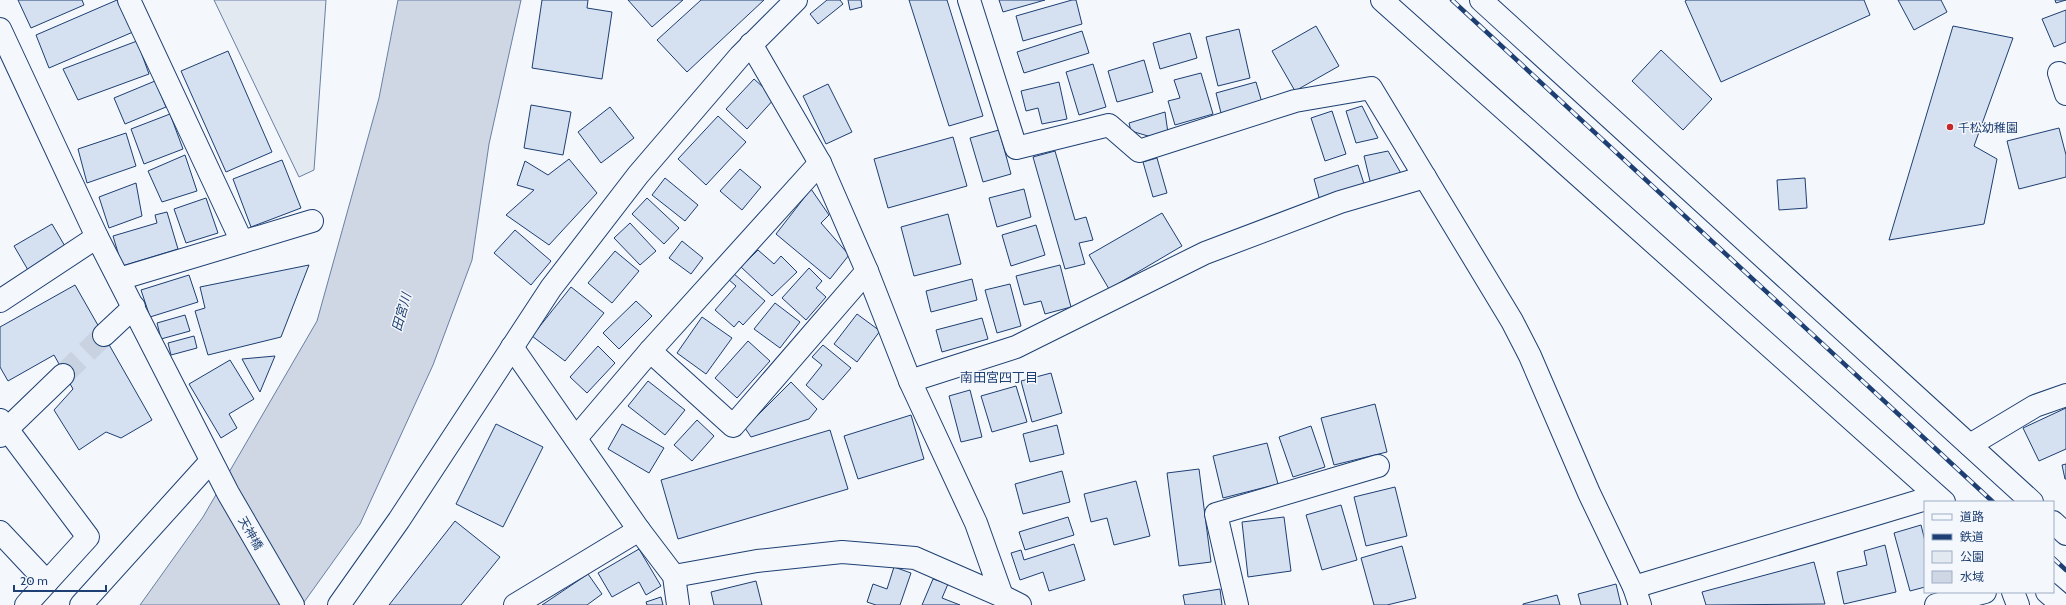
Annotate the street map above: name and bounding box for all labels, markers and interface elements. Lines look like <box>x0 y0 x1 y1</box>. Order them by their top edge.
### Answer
place label: 千松幼稚園 <box>1958 120 2018 135</box>
marker: 千松幼稚園 <box>1945 122 1955 132</box>
water label: 田宮川 <box>388 289 415 333</box>
district label: 南田宮四丁目 <box>960 369 1038 385</box>
legend <box>1924 501 2054 593</box>
text: 道路 <box>1960 509 1984 524</box>
street label: 天神橋 <box>236 514 266 552</box>
text: 鉄道 <box>1960 529 1984 544</box>
text: 公園 <box>1960 549 1984 564</box>
scale bar <box>14 567 106 593</box>
text: 水域 <box>1960 569 1984 584</box>
text: 20 m <box>20 573 48 588</box>

